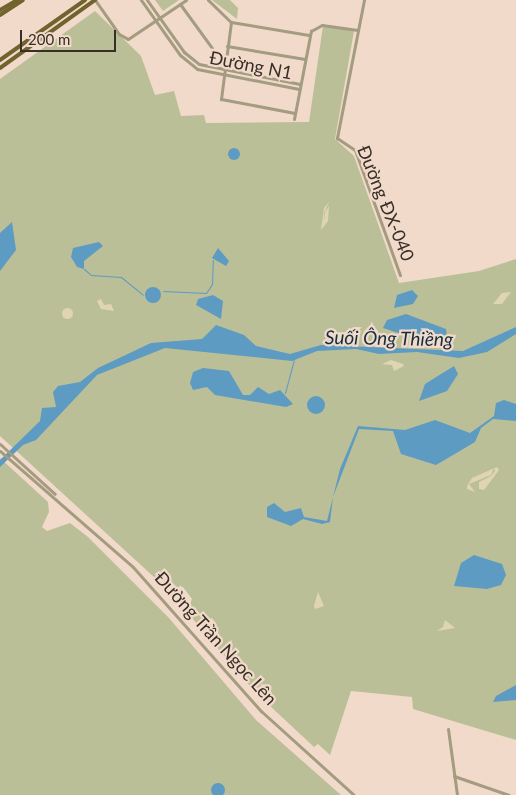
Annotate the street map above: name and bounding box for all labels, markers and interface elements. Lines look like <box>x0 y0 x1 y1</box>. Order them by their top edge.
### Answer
scale bar <box>22 20 119 52</box>
text: 200 m <box>28 30 70 48</box>
street label: Đường N1 <box>208 46 294 84</box>
street label: Đường ĐX-040 <box>353 142 419 264</box>
water label: Suối Ông Thiềng <box>324 325 454 351</box>
street label: Đường Trần Ngọc Lên <box>150 567 282 709</box>

